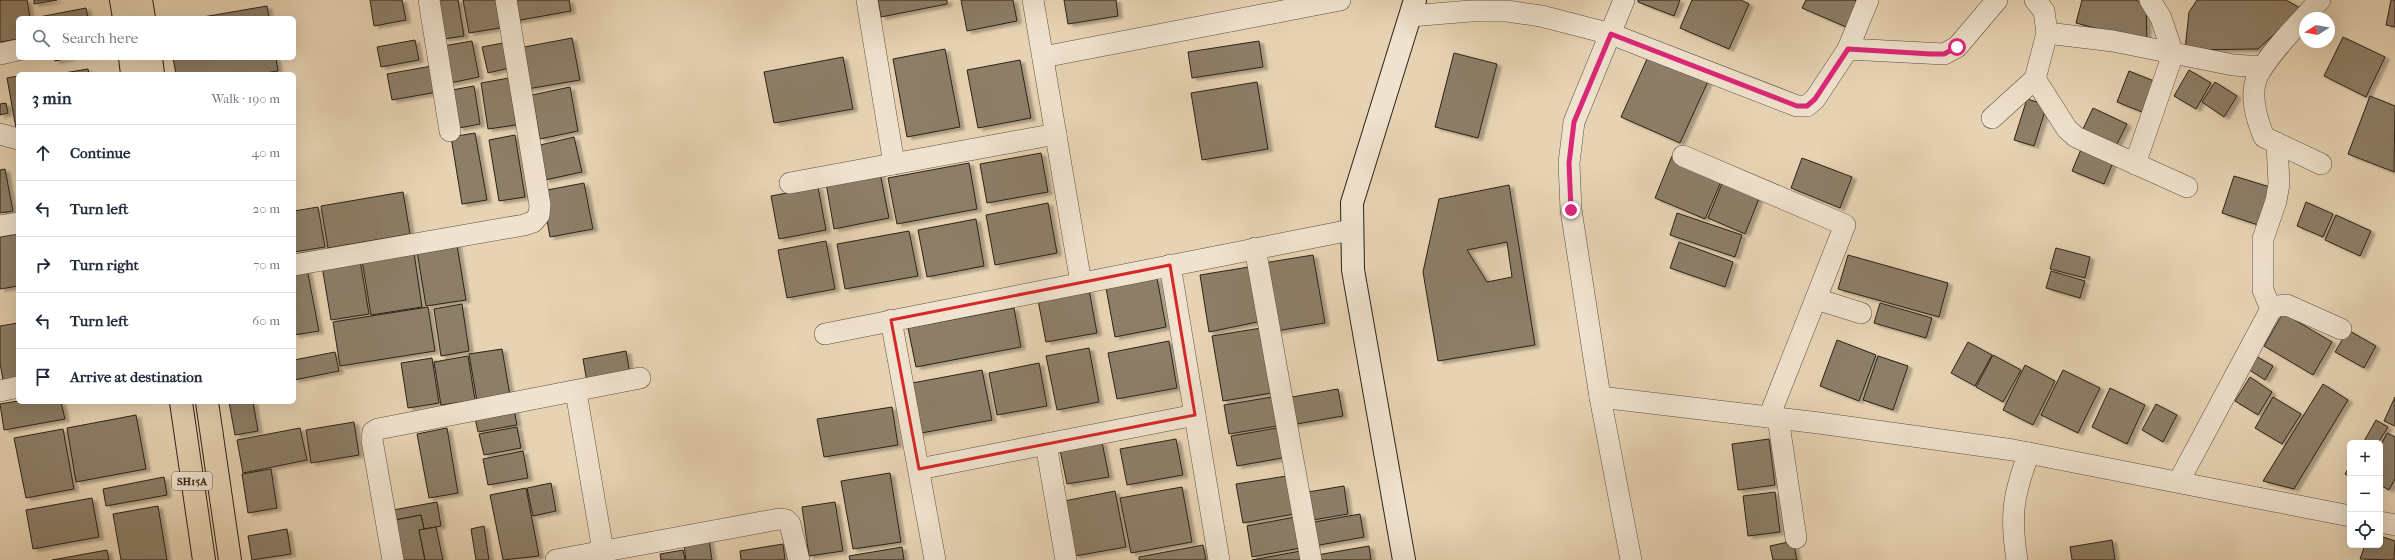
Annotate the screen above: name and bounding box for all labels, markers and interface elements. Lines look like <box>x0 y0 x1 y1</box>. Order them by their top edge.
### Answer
north arrow <box>2299 12 2335 48</box>
search box <box>16 16 296 60</box>
icon: search <box>30 27 52 49</box>
text: Search here <box>62 29 138 47</box>
route start <box>1948 38 1966 56</box>
text: 3 min <box>32 88 72 108</box>
text: Walk · 190 m <box>211 91 280 106</box>
icon: ahead <box>32 142 54 164</box>
text: Continue <box>70 144 130 162</box>
text: 40 m <box>252 145 280 160</box>
icon: left <box>32 198 54 220</box>
text: Turn left <box>70 200 128 218</box>
text: 20 m <box>253 201 280 216</box>
route end <box>1562 201 1580 219</box>
icon: right <box>32 254 54 276</box>
text: Turn right <box>70 256 139 274</box>
text: 70 m <box>253 257 280 272</box>
icon: left <box>32 310 54 332</box>
text: Turn left <box>70 312 128 330</box>
text: 60 m <box>252 313 280 328</box>
icon: arrive <box>32 366 54 388</box>
text: Arrive at destination <box>70 368 202 386</box>
map controls <box>2347 440 2383 548</box>
button: + <box>2347 440 2383 476</box>
road number: SH15A <box>172 472 212 490</box>
button: − <box>2347 476 2383 512</box>
button: locate <box>2347 512 2383 548</box>

